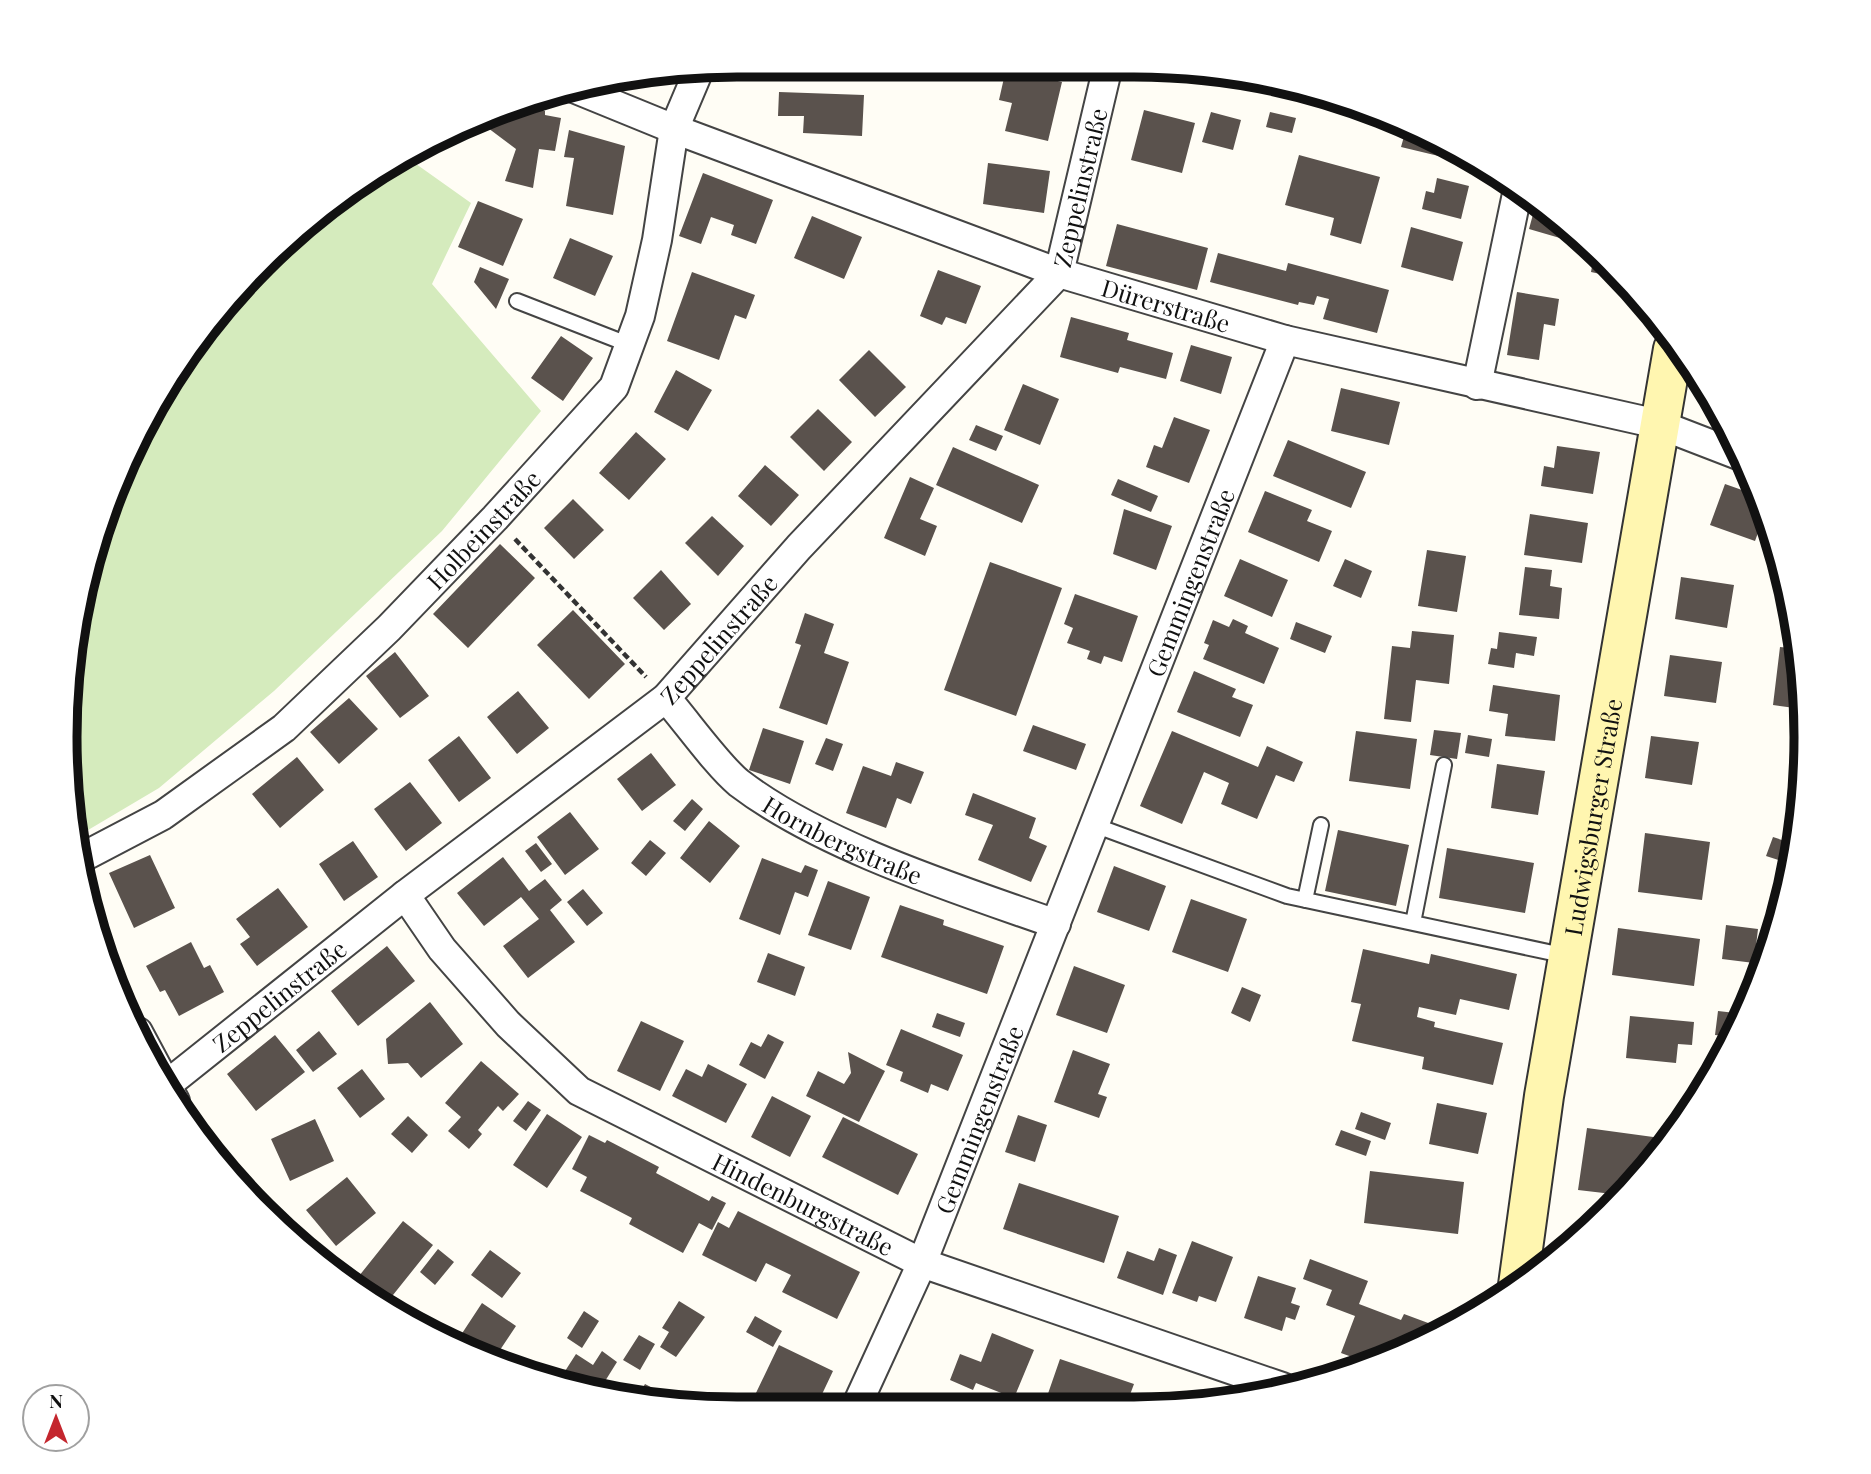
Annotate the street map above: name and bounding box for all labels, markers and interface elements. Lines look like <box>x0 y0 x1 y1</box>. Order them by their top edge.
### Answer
street label: Zeppelinstraße <box>1045 105 1114 270</box>
street label: Dürerstraße <box>1098 271 1234 339</box>
street label: Holbeinstraße <box>419 463 547 596</box>
street label: Gemmingenstraße <box>1138 484 1241 681</box>
street label: Zeppelinstraße <box>652 567 784 710</box>
street label: Ludwigsburger Straße <box>1556 696 1628 938</box>
street label: Hornbergstraße <box>757 788 927 891</box>
street label: Zeppelinstraße <box>205 932 353 1059</box>
street label: Gemmingenstraße <box>927 1021 1030 1218</box>
street label: Hindenburgstraße <box>707 1145 899 1262</box>
north arrow <box>21 1383 91 1453</box>
text: N <box>49 1387 63 1413</box>

